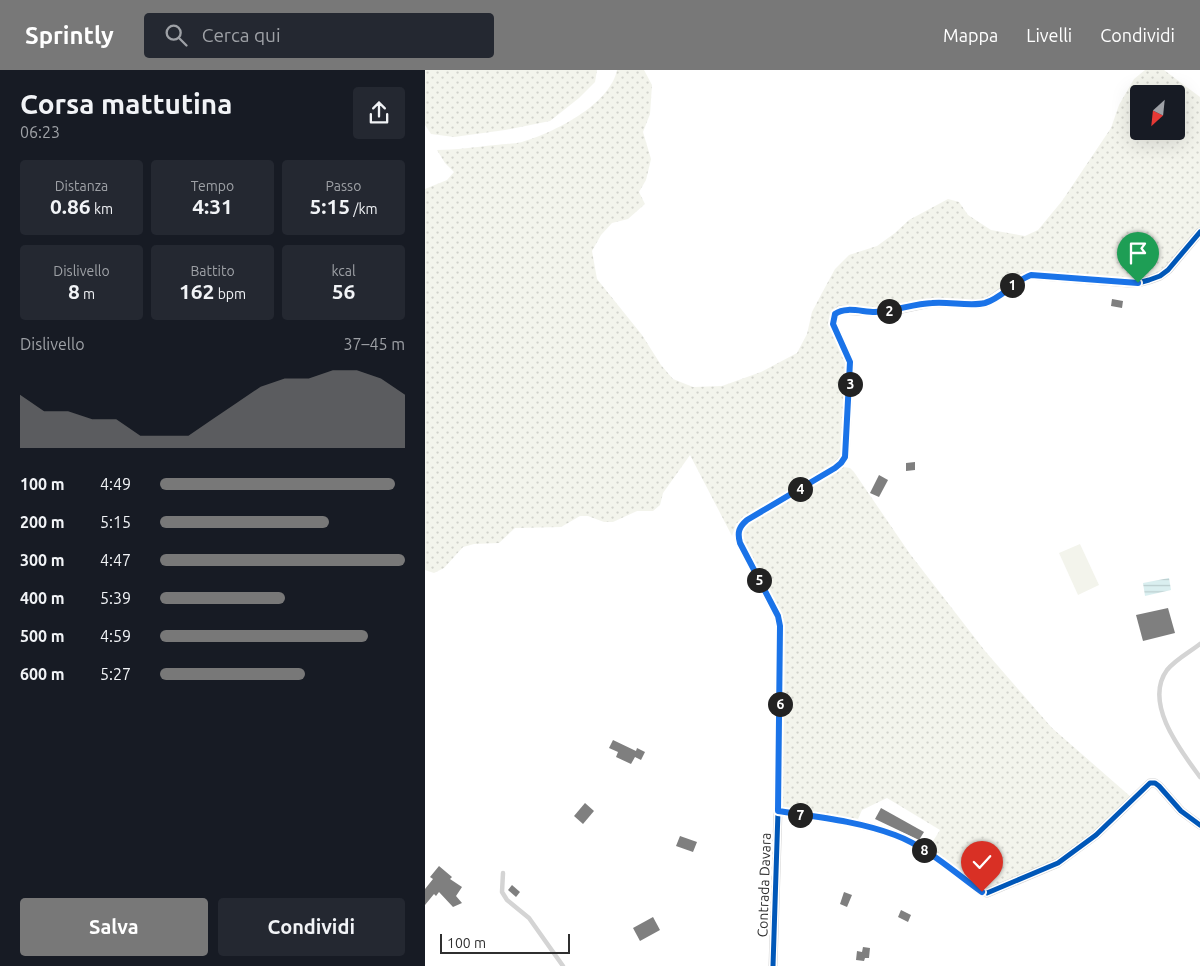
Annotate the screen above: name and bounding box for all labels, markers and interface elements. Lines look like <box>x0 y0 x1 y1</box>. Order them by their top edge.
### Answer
search box <box>144 13 494 58</box>
icon: search <box>162 21 190 49</box>
text: Sprintly <box>25 22 114 49</box>
text: Cerca qui <box>202 24 281 46</box>
text: Mappa <box>943 25 998 45</box>
text: Livelli <box>1026 25 1072 45</box>
text: Condividi <box>1100 25 1175 45</box>
north arrow <box>1130 85 1185 140</box>
map controls <box>1130 85 1185 140</box>
button: share <box>353 87 405 139</box>
text: Corsa mattutina <box>20 88 232 119</box>
text: 06:23 <box>20 123 60 141</box>
text: Distanza <box>55 178 108 194</box>
text: Tempo <box>191 178 234 194</box>
text: Passo <box>326 178 361 194</box>
text: 0.86 <box>50 194 91 218</box>
text: 4:31 <box>192 194 233 218</box>
text: 5:15 <box>309 194 350 218</box>
text: km <box>91 201 113 217</box>
text: /km <box>350 201 378 217</box>
pin <box>1117 232 1159 283</box>
icon: arrive <box>1124 239 1152 267</box>
text: Dislivello <box>53 263 110 279</box>
text: Battito <box>190 263 235 279</box>
text: kcal <box>331 263 356 279</box>
pin: 1 <box>999 272 1025 298</box>
text: 1 <box>1009 277 1016 293</box>
text: 8 <box>68 279 80 303</box>
text: 162 <box>179 279 214 303</box>
text: 56 <box>332 279 355 303</box>
text: m <box>80 286 95 302</box>
text: bpm <box>214 286 246 302</box>
pin: 2 <box>877 298 901 324</box>
text: 2 <box>886 303 893 319</box>
text: Dislivello <box>20 335 85 353</box>
text: 37–45 m <box>343 335 405 353</box>
pin: 3 <box>837 372 863 396</box>
text: 3 <box>847 376 854 392</box>
text: 100 m <box>20 475 65 493</box>
text: 4:49 <box>100 475 131 493</box>
pin: 4 <box>787 476 813 502</box>
text: 4 <box>797 481 804 497</box>
text: 200 m <box>20 513 65 531</box>
text: 5:15 <box>100 513 131 531</box>
text: 300 m <box>20 551 65 569</box>
text: 4:47 <box>100 551 131 569</box>
pin: 5 <box>747 568 771 592</box>
text: 5 <box>756 572 763 588</box>
text: 400 m <box>20 589 65 607</box>
text: 5:39 <box>100 589 131 607</box>
text: 500 m <box>20 627 65 645</box>
text: 4:59 <box>100 627 131 645</box>
text: 600 m <box>20 665 65 683</box>
text: 5:27 <box>100 665 131 683</box>
pin: 6 <box>767 692 793 716</box>
text: 6 <box>777 696 784 712</box>
pin: 7 <box>787 802 813 828</box>
text: 7 <box>797 807 804 823</box>
street label: Contrada Davara <box>754 832 774 938</box>
pin: 8 <box>911 838 937 862</box>
pin <box>961 841 1003 892</box>
text: 8 <box>921 842 928 858</box>
icon: check <box>968 848 996 876</box>
button: Salva <box>20 898 208 956</box>
button: Condividi <box>218 898 405 956</box>
scale bar <box>440 931 570 954</box>
text: 100 m <box>447 935 486 951</box>

